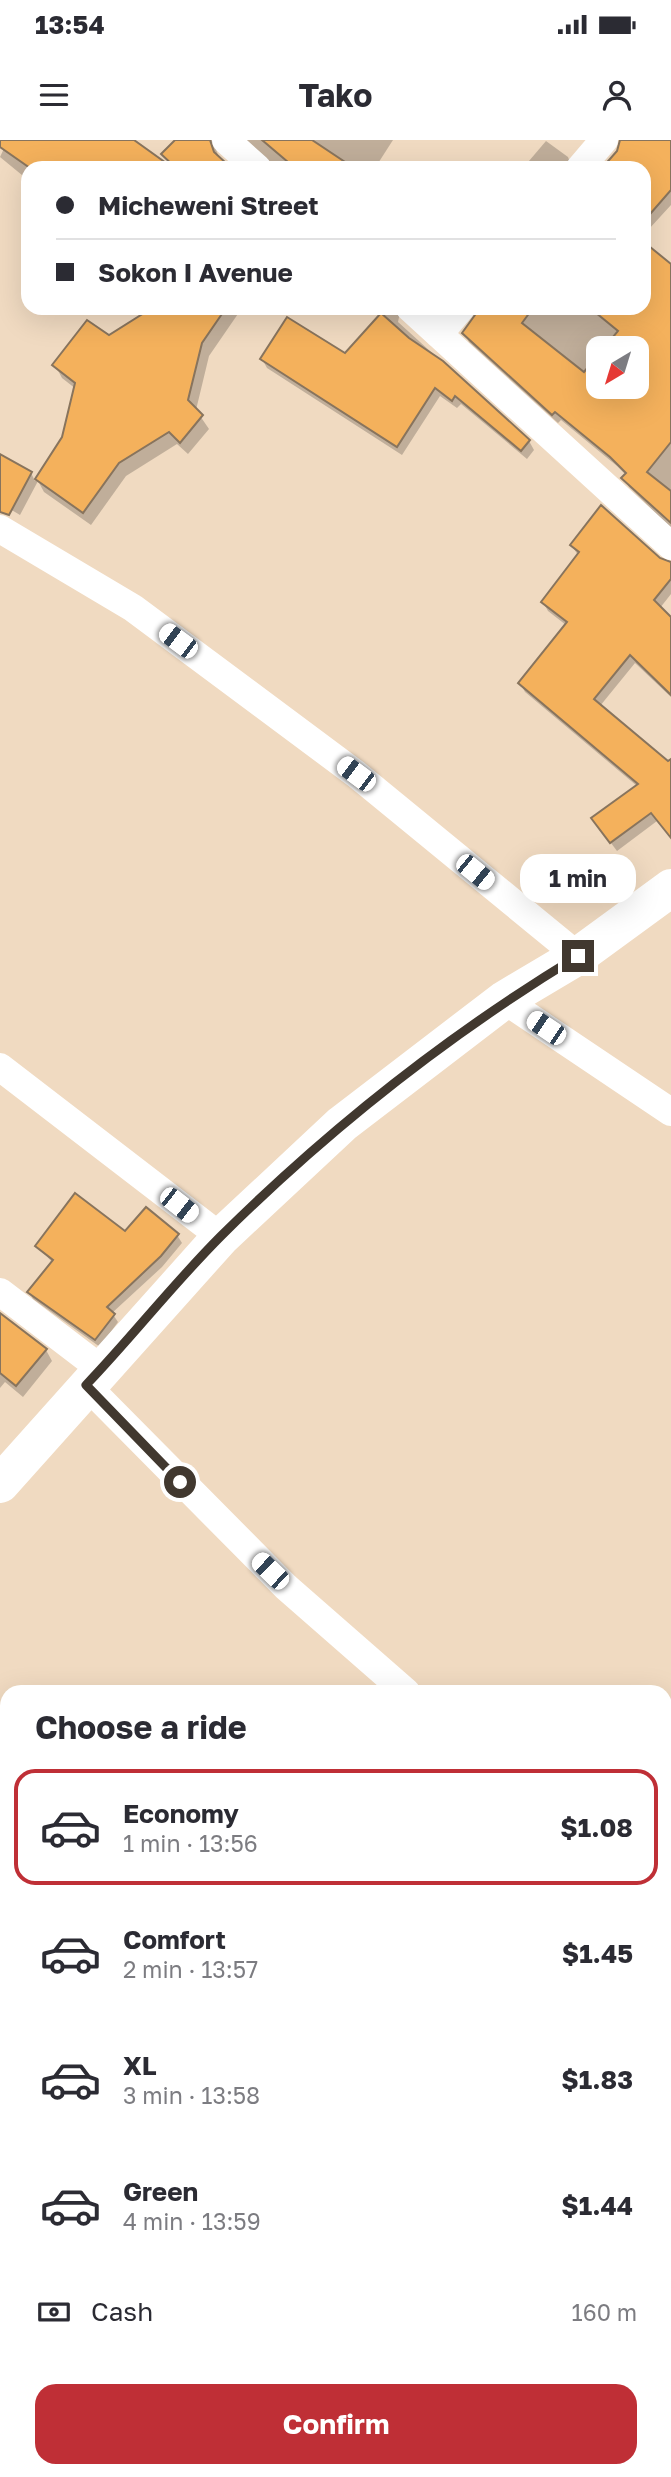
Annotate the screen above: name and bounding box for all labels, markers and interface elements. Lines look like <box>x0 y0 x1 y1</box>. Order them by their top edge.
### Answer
text: 13:54 <box>35 9 105 40</box>
icon: menu <box>35 76 73 114</box>
text: Tako <box>299 76 372 114</box>
icon: person <box>598 76 636 114</box>
text: Micheweni Street <box>98 190 319 221</box>
text: Sokon I Avenue <box>98 257 293 288</box>
north arrow <box>586 336 649 399</box>
map controls <box>586 336 649 399</box>
car <box>155 620 202 662</box>
car <box>333 753 380 795</box>
car <box>453 851 498 893</box>
callout: 1 min <box>520 854 636 904</box>
text: 1 min <box>549 864 607 892</box>
route end <box>562 940 594 972</box>
car <box>523 1008 570 1048</box>
car <box>156 1184 203 1226</box>
route start <box>164 1466 196 1498</box>
car <box>248 1549 293 1593</box>
text: Choose a ride <box>35 1708 247 1746</box>
icon: car <box>39 1796 102 1859</box>
text: Economy <box>123 1798 239 1829</box>
text: $1.08 <box>560 1812 633 1843</box>
text: 1 min · 13:56 <box>123 1829 258 1857</box>
icon: car <box>39 1922 102 1985</box>
text: Comfort <box>123 1924 226 1955</box>
text: $1.45 <box>562 1938 633 1969</box>
text: 2 min · 13:57 <box>123 1955 258 1983</box>
icon: car <box>39 2048 102 2111</box>
text: XL <box>123 2050 157 2081</box>
text: $1.83 <box>561 2064 633 2095</box>
text: 3 min · 13:58 <box>123 2081 260 2109</box>
icon: car <box>39 2174 102 2237</box>
text: Green <box>123 2176 198 2207</box>
text: $1.44 <box>561 2190 633 2221</box>
text: 4 min · 13:59 <box>123 2207 261 2235</box>
icon: cash <box>35 2293 73 2331</box>
text: Cash <box>91 2296 153 2327</box>
text: 160 m <box>572 2298 637 2326</box>
button: Confirm <box>35 2384 637 2464</box>

